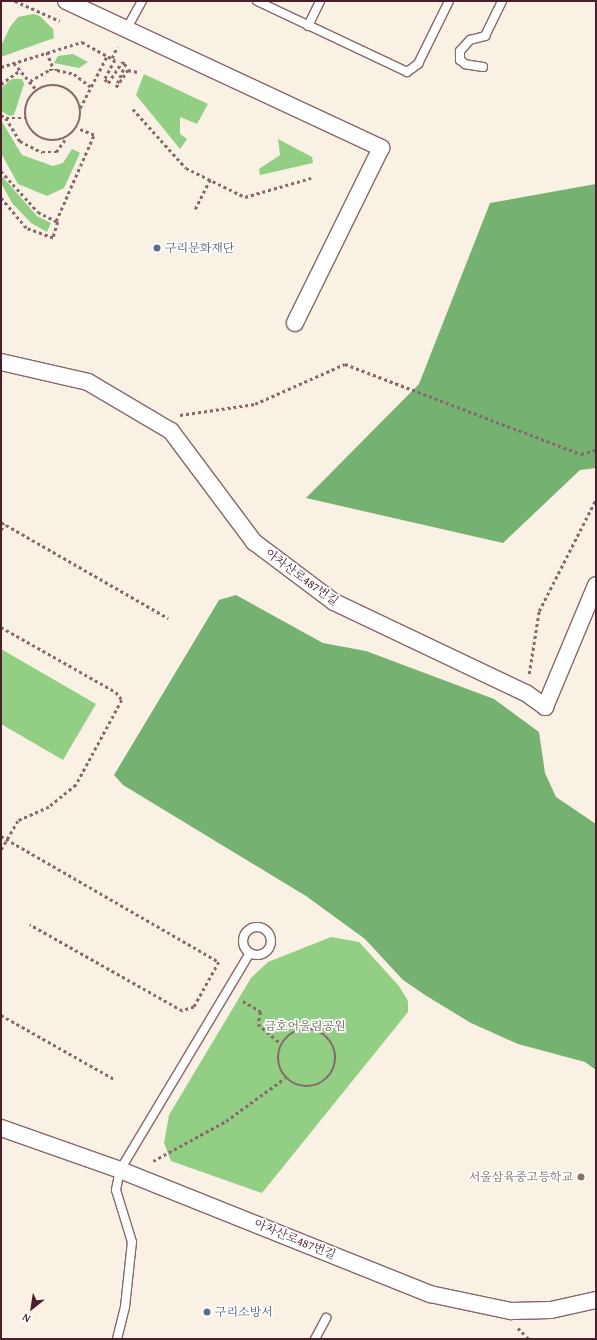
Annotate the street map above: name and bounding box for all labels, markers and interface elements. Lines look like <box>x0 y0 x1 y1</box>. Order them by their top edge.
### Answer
place label: 구리문화재단 <box>165 241 235 255</box>
marker: 구리문화재단 <box>152 243 162 253</box>
street label: 아차산로487번길 <box>263 546 341 608</box>
park label: 금호어울림공원 <box>264 1019 346 1033</box>
place label: 서울삼육중고등학교 <box>469 1170 573 1184</box>
marker: 서울삼육중고등학교 <box>576 1172 586 1182</box>
street label: 아차산로487번길 <box>252 1216 338 1262</box>
north arrow <box>12 1288 52 1328</box>
place label: 구리소방서 <box>215 1305 273 1319</box>
marker: 구리소방서 <box>202 1307 212 1317</box>
text: N <box>19 1310 33 1327</box>

